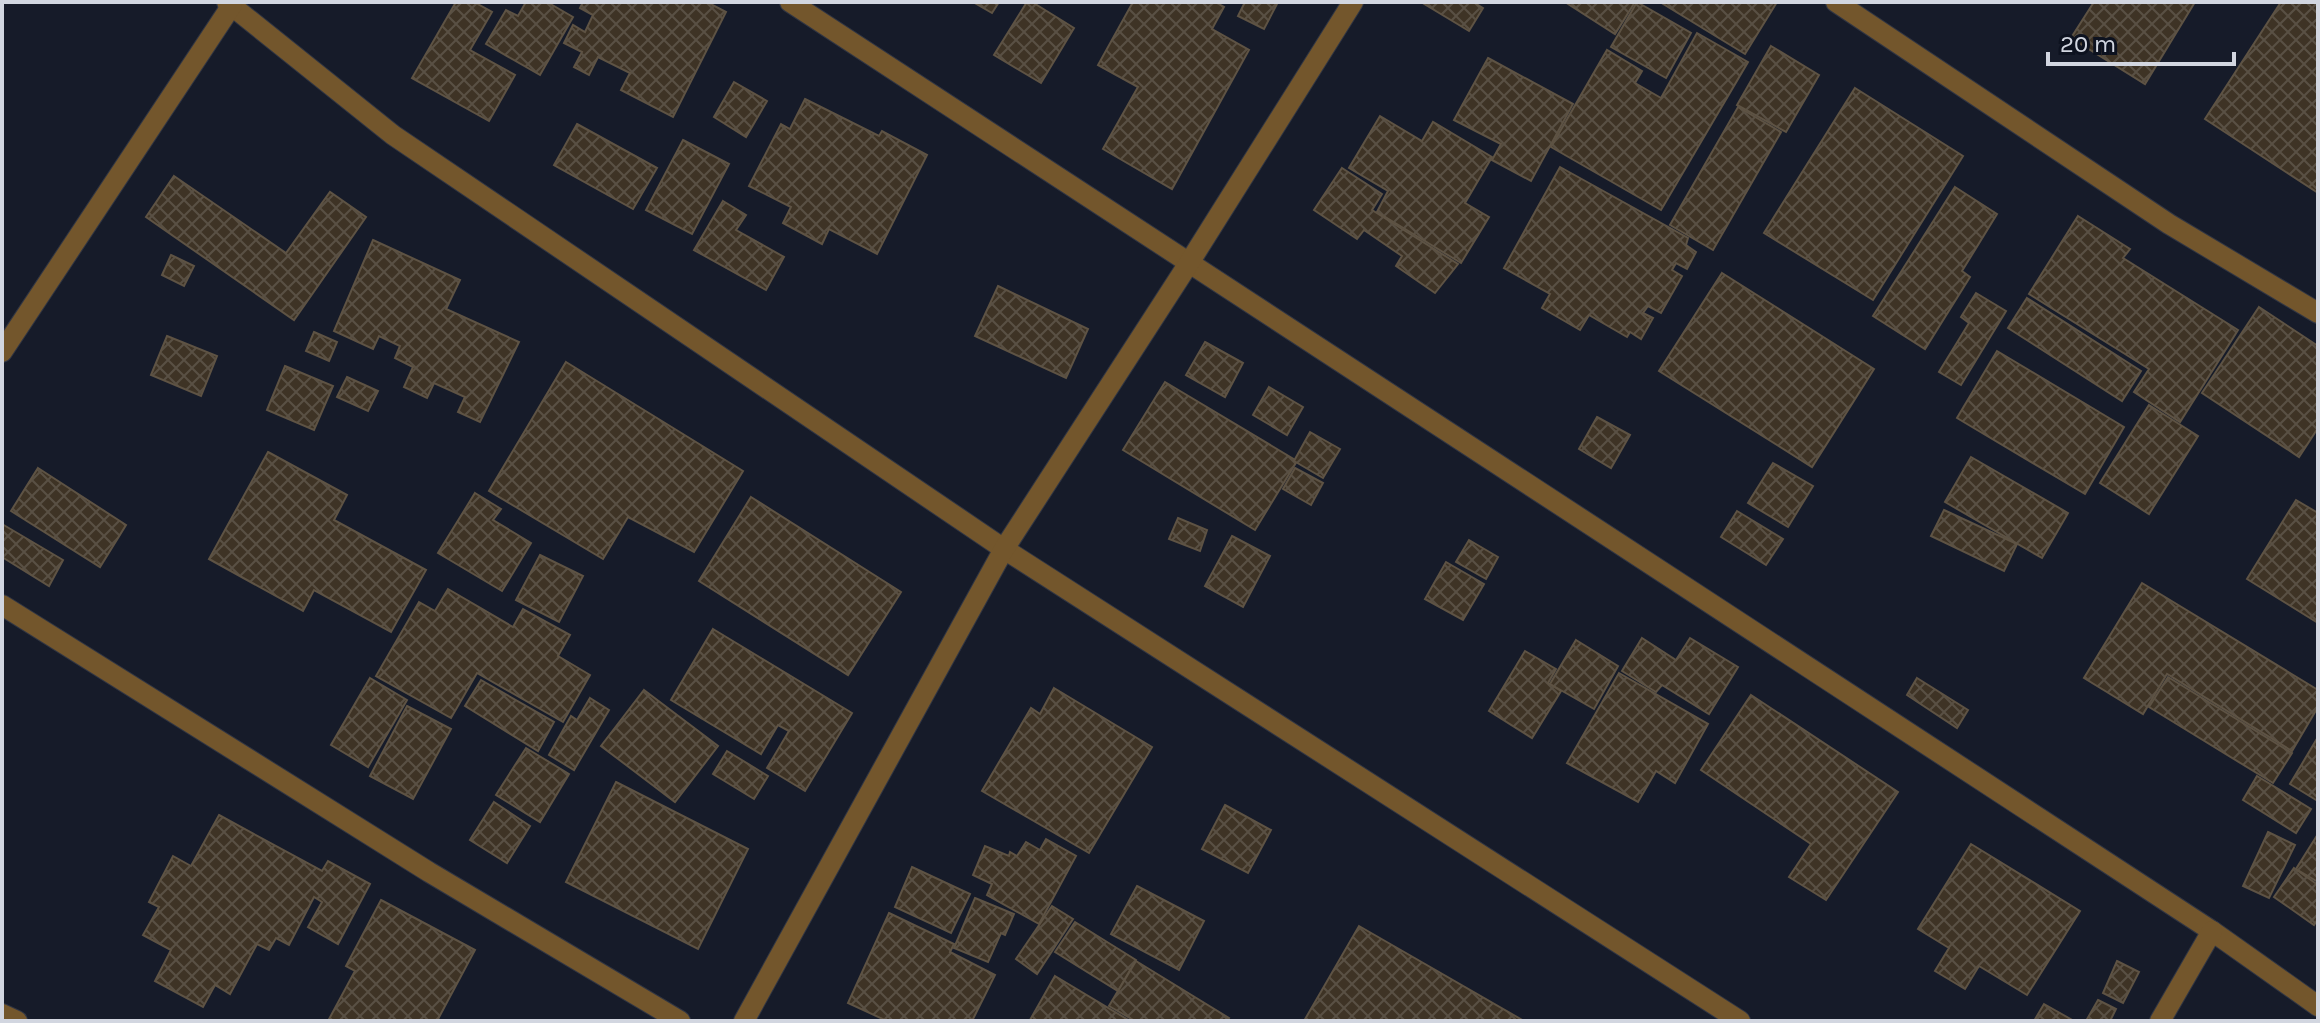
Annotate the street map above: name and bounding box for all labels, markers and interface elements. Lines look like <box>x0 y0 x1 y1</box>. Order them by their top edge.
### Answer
scale bar <box>2048 16 2234 66</box>
text: 20 m <box>2060 30 2116 58</box>

